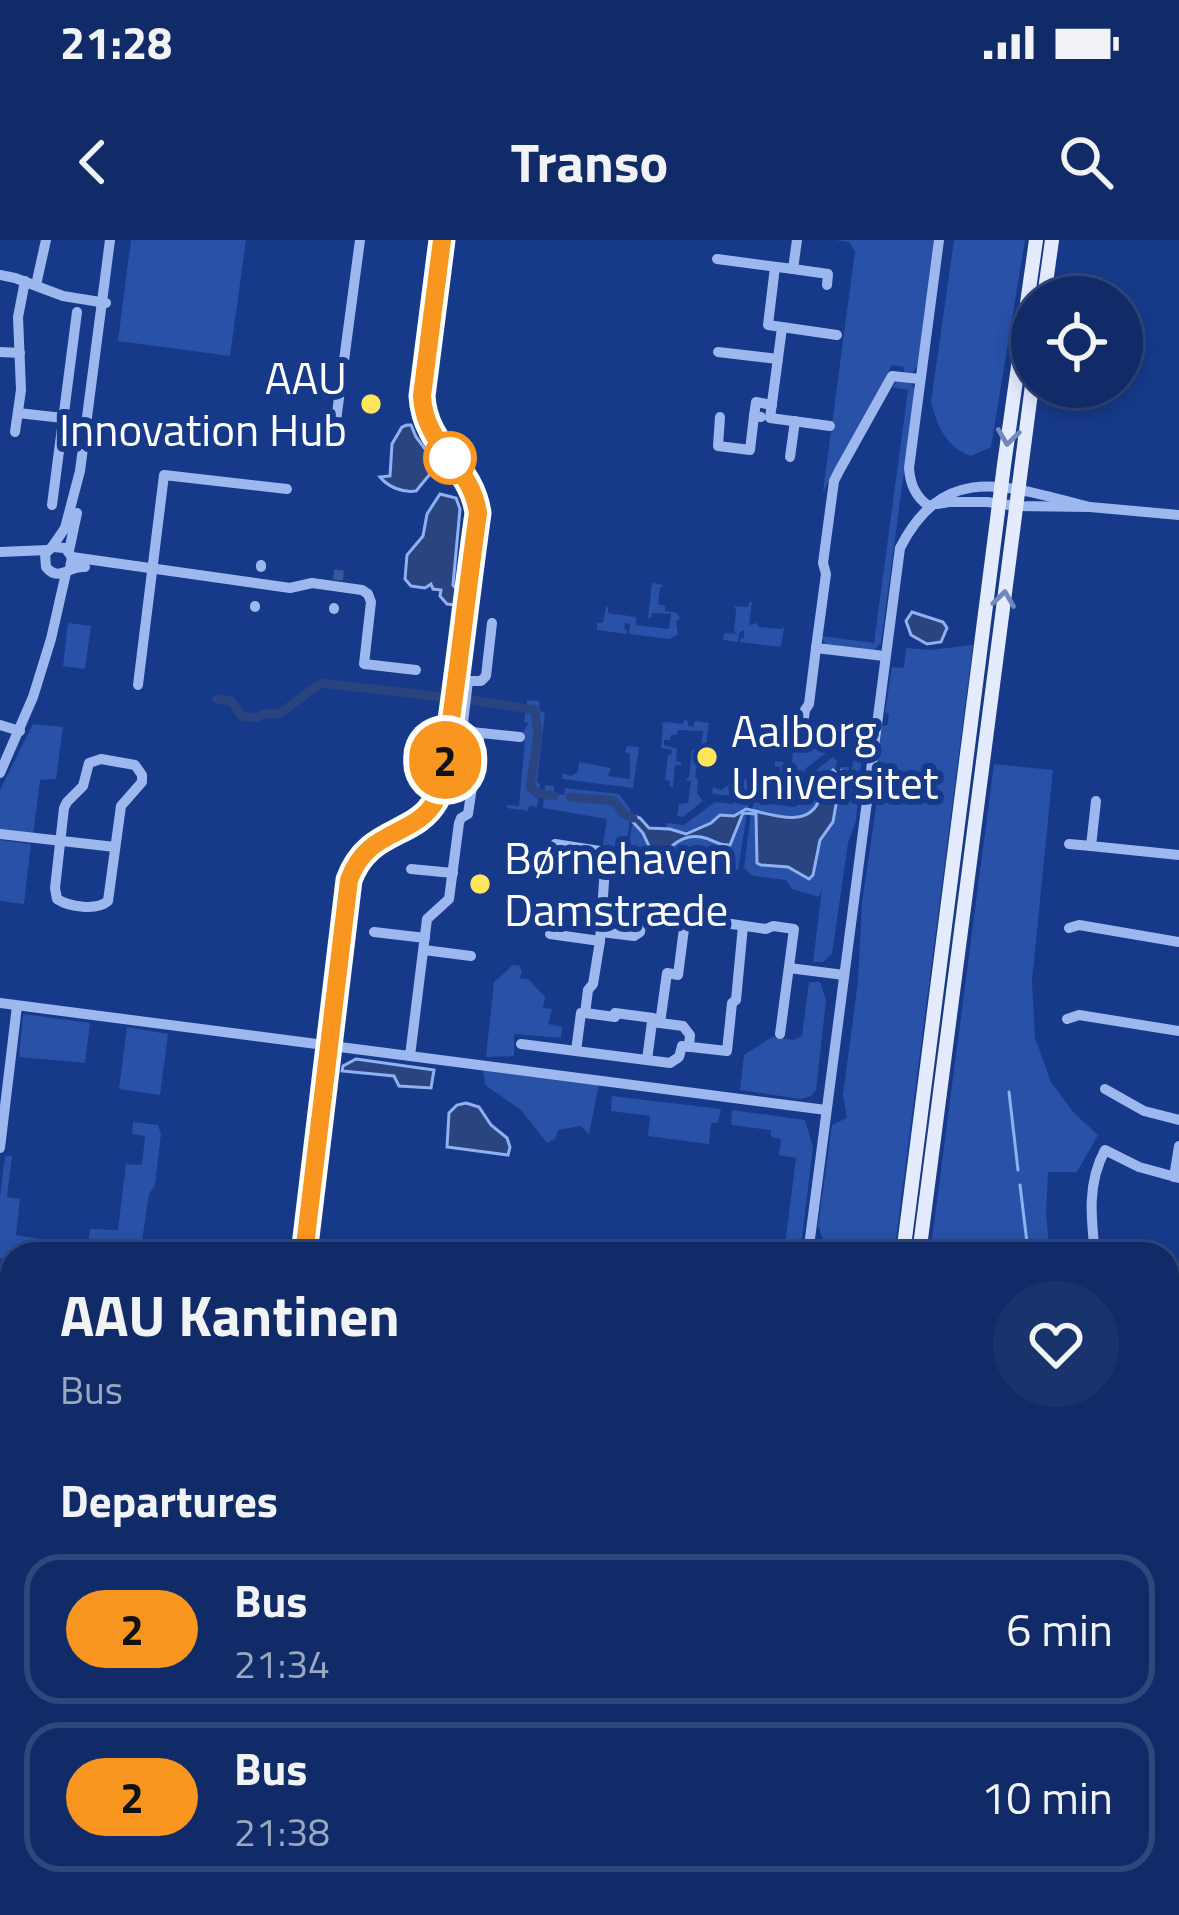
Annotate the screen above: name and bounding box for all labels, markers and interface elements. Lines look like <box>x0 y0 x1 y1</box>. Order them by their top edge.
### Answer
text: 21:28 <box>60 8 172 76</box>
text: Transo <box>511 121 668 203</box>
icon: back <box>60 129 126 195</box>
icon: search <box>1053 129 1119 195</box>
map controls <box>1011 276 1143 408</box>
button: locate <box>1011 276 1143 408</box>
place label: AAU Innovation Hub <box>59 343 347 463</box>
marker: AAU Innovation Hub <box>358 391 384 417</box>
one-way arrow <box>996 427 1022 447</box>
unlabelled marker <box>425 433 475 483</box>
one-way arrow <box>990 589 1016 608</box>
place label: Aalborg Universitet <box>731 696 939 816</box>
line badge: 2 <box>406 721 484 799</box>
text: 2 <box>433 728 457 792</box>
marker: Aalborg Universitet <box>694 744 720 770</box>
place label: Børnehaven Damstræde <box>504 823 733 943</box>
marker: Børnehaven Damstræde <box>467 871 493 897</box>
text: AAU Kantinen <box>60 1271 400 1358</box>
button: heart <box>993 1281 1119 1407</box>
text: Bus <box>60 1360 123 1419</box>
text: Departures <box>60 1466 278 1534</box>
text: Bus <box>234 1566 308 1634</box>
text: 6 min <box>1006 1595 1113 1663</box>
text: 2 <box>120 1597 144 1661</box>
text: 21:34 <box>234 1634 330 1693</box>
text: Bus <box>234 1734 308 1802</box>
text: 10 min <box>981 1763 1113 1831</box>
text: 2 <box>120 1765 144 1829</box>
text: 21:38 <box>234 1802 330 1861</box>

